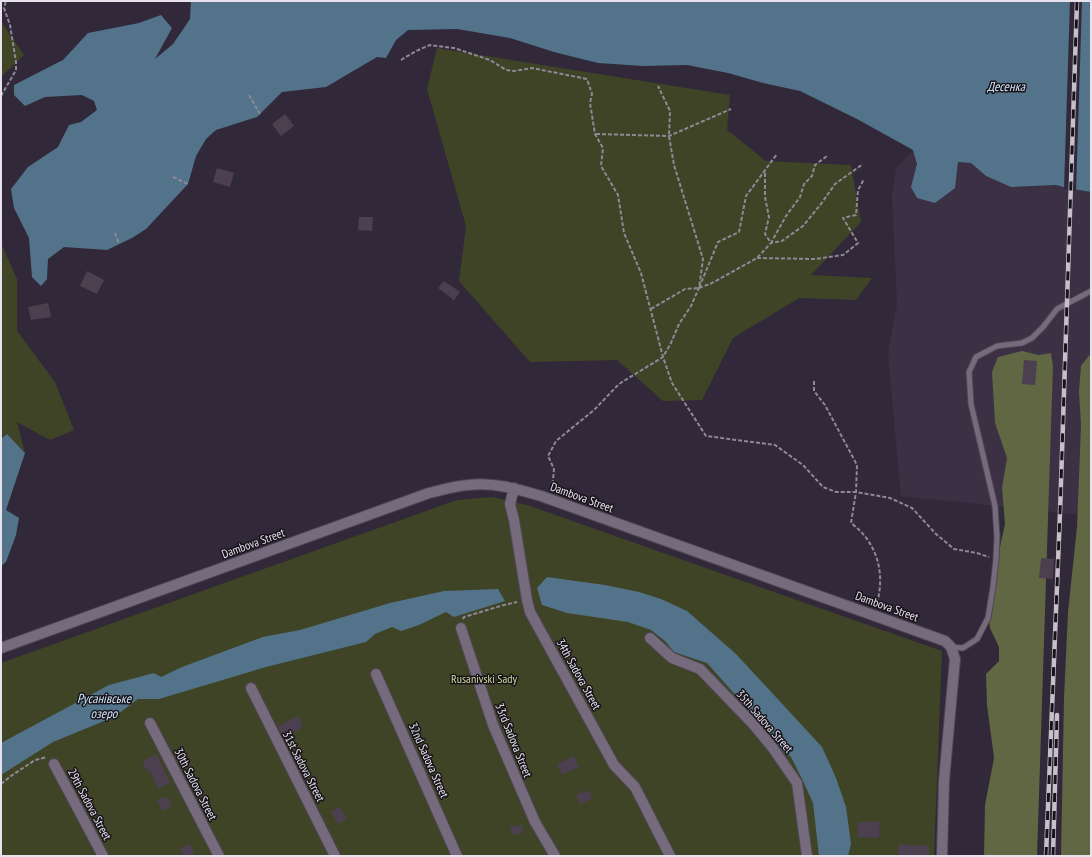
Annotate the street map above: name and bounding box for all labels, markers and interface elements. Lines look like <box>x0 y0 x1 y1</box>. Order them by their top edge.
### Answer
water label: Десенка <box>986 78 1026 95</box>
street label: Dambova Street <box>548 479 616 516</box>
street label: Dambova Street <box>219 524 287 561</box>
street label: Dambova Street <box>853 588 921 625</box>
street label: 34th Sadova Street <box>553 636 605 713</box>
park label: Rusanivski Sady <box>451 671 517 686</box>
street label: 35th Sadova Street <box>733 686 797 756</box>
water label: Русанівське озеро <box>77 690 133 722</box>
street label: 33rd Sadova Street <box>492 701 536 780</box>
street label: 32nd Sadova Street <box>406 720 453 801</box>
street label: 31st Sadova Street <box>280 728 329 805</box>
street label: 30th Sadova Street <box>171 745 221 823</box>
street label: 29th Sadova Street <box>65 766 115 843</box>

